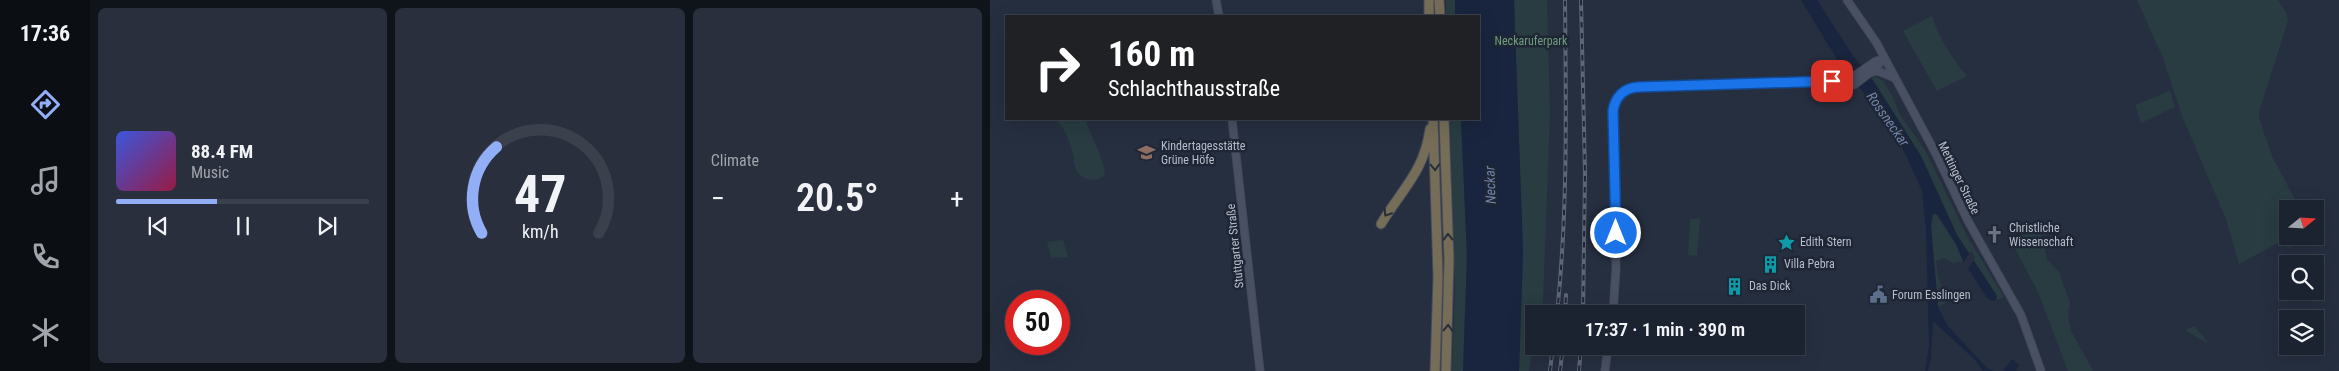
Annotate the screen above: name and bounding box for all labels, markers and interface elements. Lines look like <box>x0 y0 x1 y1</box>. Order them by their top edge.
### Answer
text: 17:36 <box>20 21 70 46</box>
text: 160 m <box>1108 34 1195 75</box>
park label: Neckaruferpark <box>1495 34 1568 48</box>
icon: right <box>1025 35 1090 100</box>
pin <box>1811 60 1853 102</box>
icon: arrive <box>1818 67 1846 95</box>
text: Schlachthausstraße <box>1108 76 1280 101</box>
icon: directions <box>28 87 63 122</box>
water label: Rossneckar <box>1864 89 1913 150</box>
place label: Kindertagesstätte Grüne Höfe <box>1161 139 1246 167</box>
street label: Mettinger Straße <box>1935 139 1983 217</box>
text: 88.4 FM <box>191 140 253 163</box>
school or university icon: Kindertagesstätte Grüne Höfe <box>1137 143 1157 163</box>
text: Climate <box>711 151 759 170</box>
icon: music <box>28 163 63 198</box>
text: Music <box>191 163 229 182</box>
text: 47 <box>514 164 566 225</box>
one-way arrow <box>1430 164 1441 172</box>
water label: Neckar <box>1481 165 1499 204</box>
text: 20.5° <box>796 176 879 220</box>
text: − <box>711 182 725 215</box>
text: + <box>950 182 964 215</box>
north arrow <box>2279 200 2324 245</box>
map controls <box>2279 200 2324 355</box>
street label: Stuttgarter Straße <box>1224 203 1246 289</box>
position arrow <box>1589 206 1641 258</box>
one-way arrow <box>1384 208 1394 217</box>
icon: previous <box>144 212 172 240</box>
icon: pause <box>229 212 257 240</box>
icon: next <box>313 212 341 240</box>
text: km/h <box>522 221 558 242</box>
place label: Christliche Wissenschaft <box>2009 221 2074 249</box>
church icon: Christliche Wissenschaft <box>1985 225 2005 245</box>
place icon: Edith Stern <box>1776 232 1796 252</box>
one-way arrow <box>1443 233 1454 241</box>
place label: Edith Stern <box>1800 235 1852 249</box>
icon: phone <box>28 239 63 274</box>
building icon: Villa Pebra <box>1760 254 1780 274</box>
button: search <box>2279 255 2324 300</box>
place label: Villa Pebra <box>1784 257 1835 271</box>
building icon: Das Dick <box>1725 276 1745 296</box>
place label: Das Dick <box>1749 279 1791 293</box>
public building icon: Forum Esslingen <box>1868 285 1888 305</box>
place label: Forum Esslingen <box>1892 288 1971 302</box>
speed limit sign: 50 <box>1005 290 1070 355</box>
button: layers <box>2279 310 2324 355</box>
icon: climate <box>28 315 63 350</box>
text: 17:37 · 1 min · 390 m <box>1585 318 1745 341</box>
one-way arrow <box>1442 324 1453 332</box>

